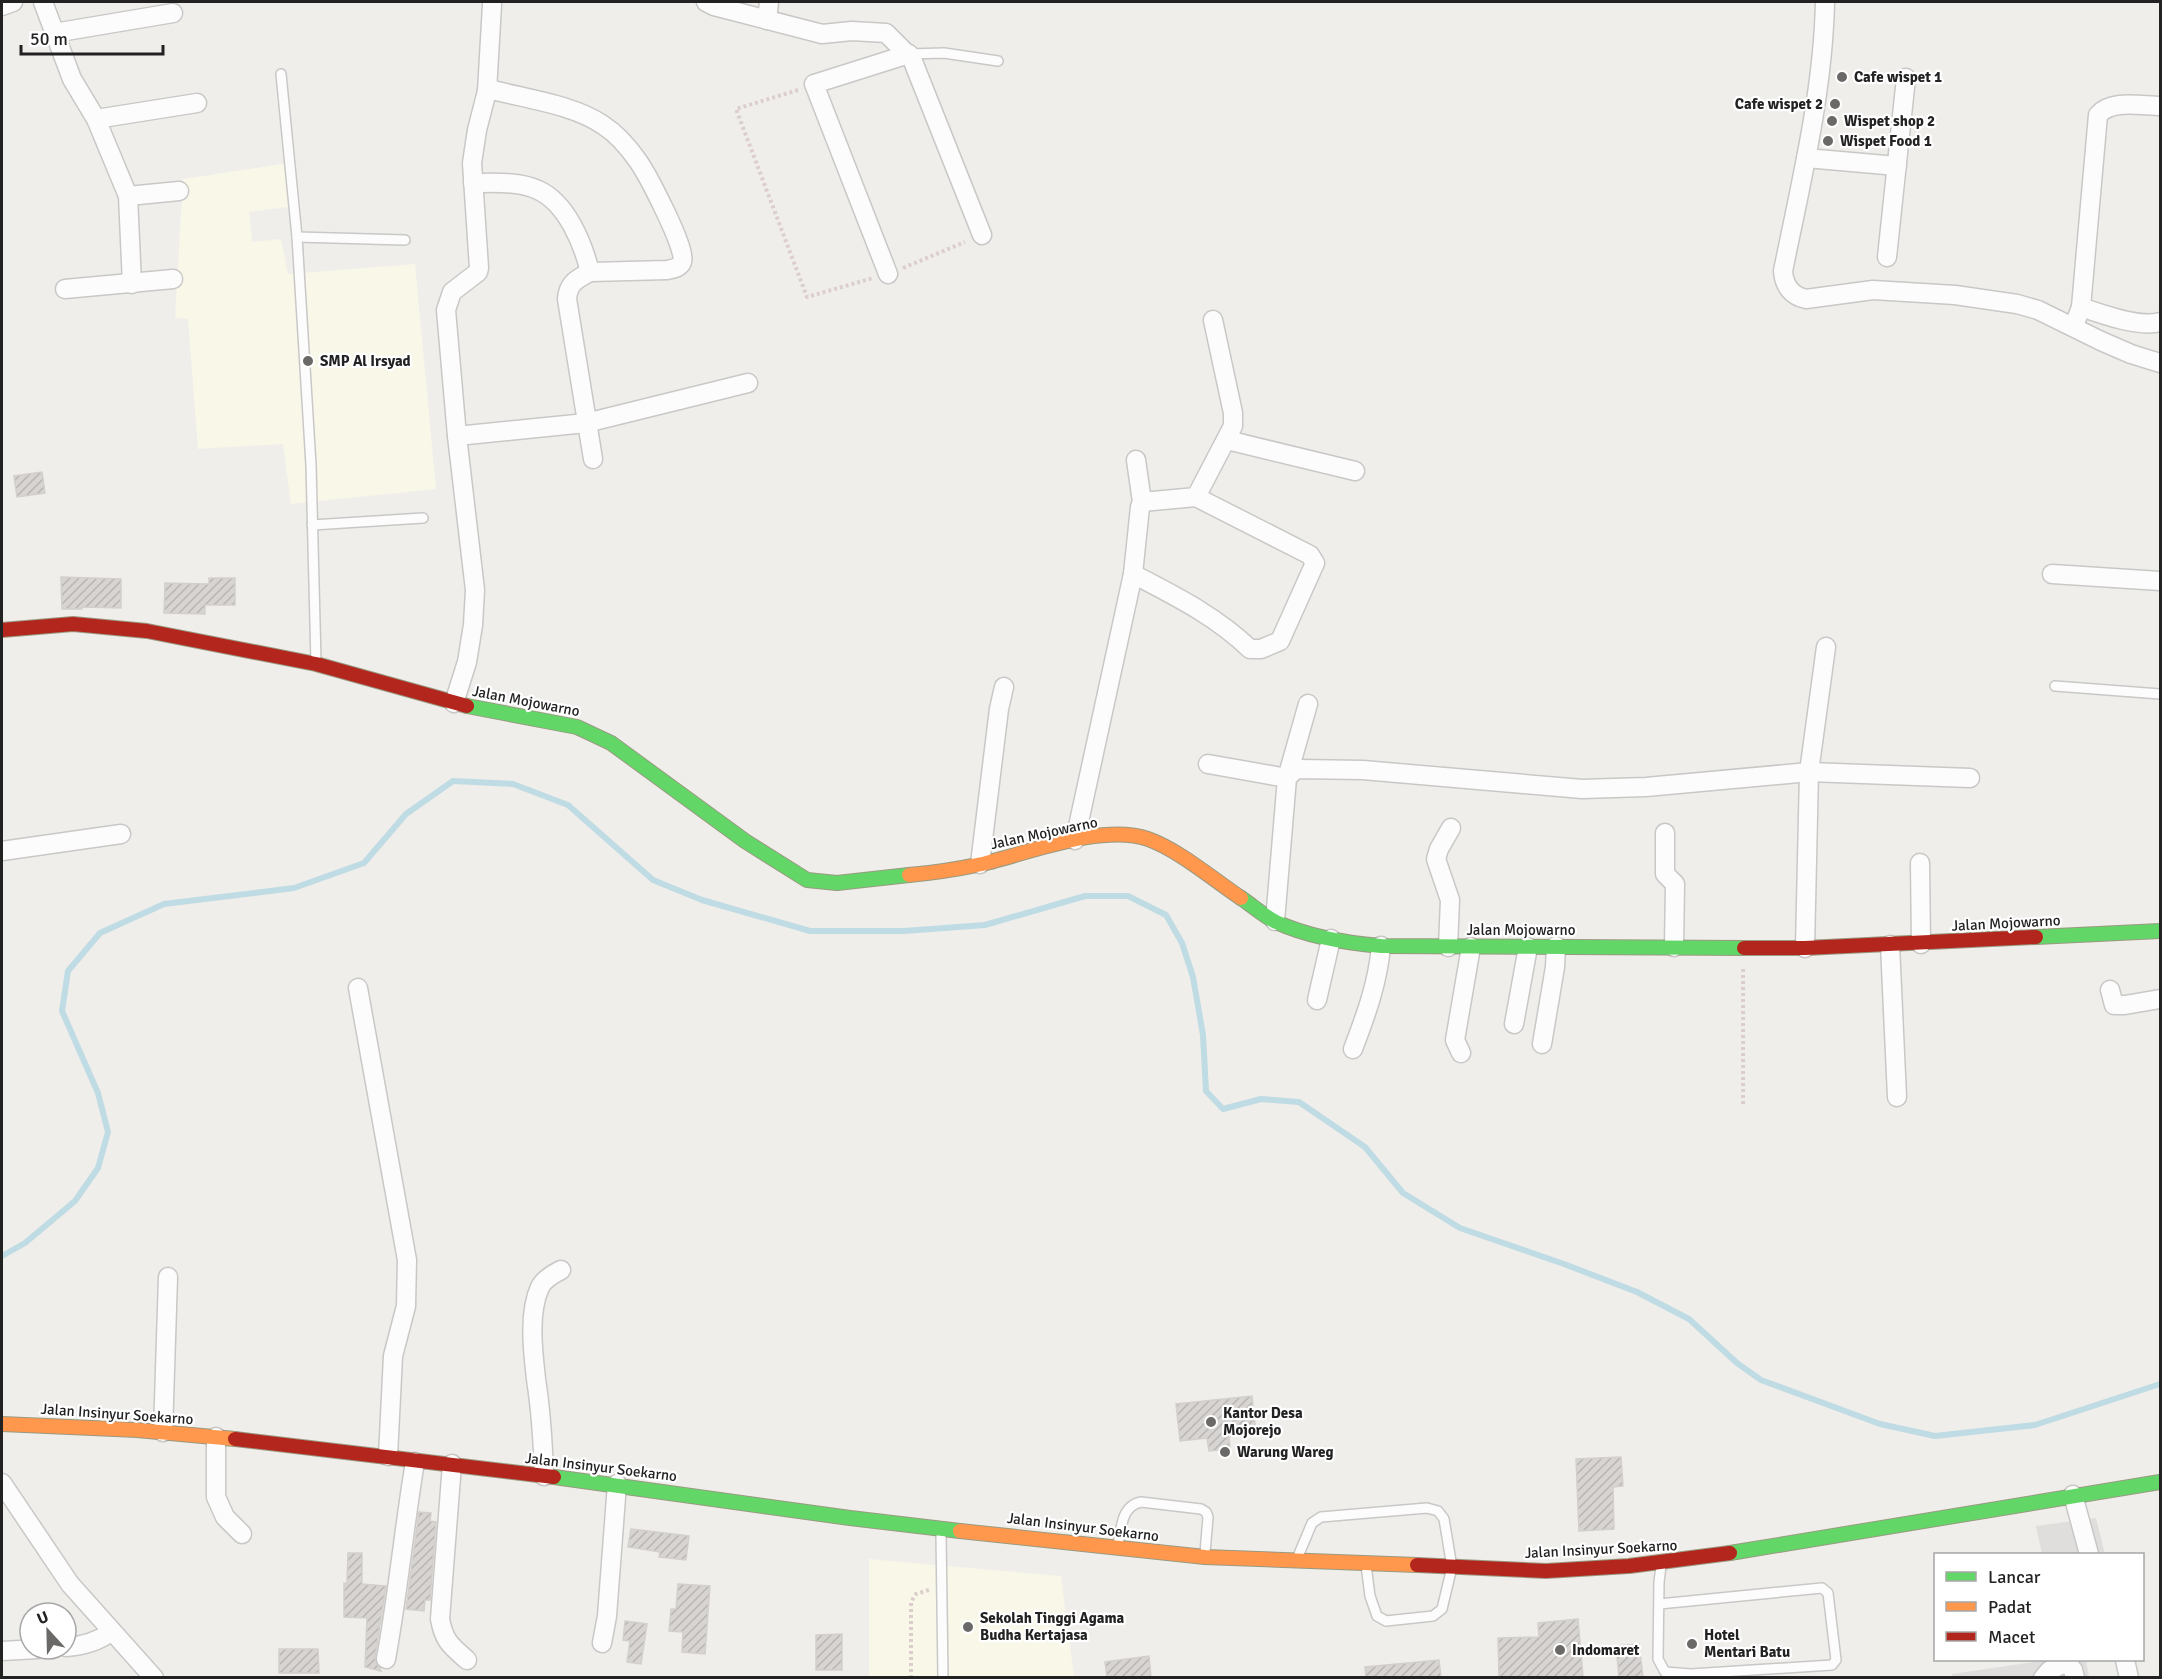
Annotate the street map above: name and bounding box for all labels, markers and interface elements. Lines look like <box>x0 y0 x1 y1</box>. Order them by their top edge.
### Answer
scale bar <box>21 18 164 56</box>
text: 50 m <box>30 28 68 50</box>
place label: Cafe wispet 1 <box>1854 68 1942 86</box>
marker: Cafe wispet 1 <box>1835 70 1849 84</box>
place label: Cafe wispet 2 <box>1735 95 1823 113</box>
marker: Cafe wispet 2 <box>1828 97 1842 111</box>
place label: Wispet shop 2 <box>1844 112 1935 130</box>
marker: Wispet shop 2 <box>1825 114 1839 128</box>
place label: Wispet Food 1 <box>1840 132 1932 150</box>
marker: Wispet Food 1 <box>1821 134 1835 148</box>
place label: SMP Al Irsyad <box>320 352 411 370</box>
marker: SMP Al Irsyad <box>301 354 315 368</box>
street label: Jalan Mojowarno <box>471 682 581 720</box>
street label: Jalan Mojowarno <box>989 813 1099 853</box>
street label: Jalan Mojowarno <box>1951 911 2061 935</box>
street label: Jalan Mojowarno <box>1467 921 1576 939</box>
street label: Jalan Insinyur Soekarno <box>40 1400 194 1428</box>
place label: Kantor Desa Mojorejo <box>1223 1404 1303 1439</box>
marker: Kantor Desa Mojorejo <box>1204 1415 1218 1429</box>
place label: Warung Wareg <box>1237 1443 1334 1461</box>
marker: Warung Wareg <box>1218 1445 1232 1459</box>
street label: Jalan Insinyur Soekarno <box>524 1449 678 1485</box>
street label: Jalan Insinyur Soekarno <box>1006 1509 1160 1545</box>
street label: Jalan Insinyur Soekarno <box>1524 1536 1678 1562</box>
legend <box>1934 1553 2144 1661</box>
text: Lancar <box>1988 1566 2041 1588</box>
text: Padat <box>1988 1596 2032 1618</box>
north arrow <box>18 1601 78 1661</box>
text: U <box>34 1607 51 1629</box>
place label: Sekolah Tinggi Agama Budha Kertajasa <box>980 1609 1125 1644</box>
marker: Sekolah Tinggi Agama Budha Kertajasa <box>961 1620 975 1634</box>
place label: Hotel Mentari Batu <box>1704 1626 1790 1661</box>
text: Macet <box>1988 1626 2035 1648</box>
marker: Hotel Mentari Batu <box>1685 1637 1699 1651</box>
place label: Indomaret <box>1572 1641 1640 1659</box>
marker: Indomaret <box>1553 1643 1567 1657</box>

